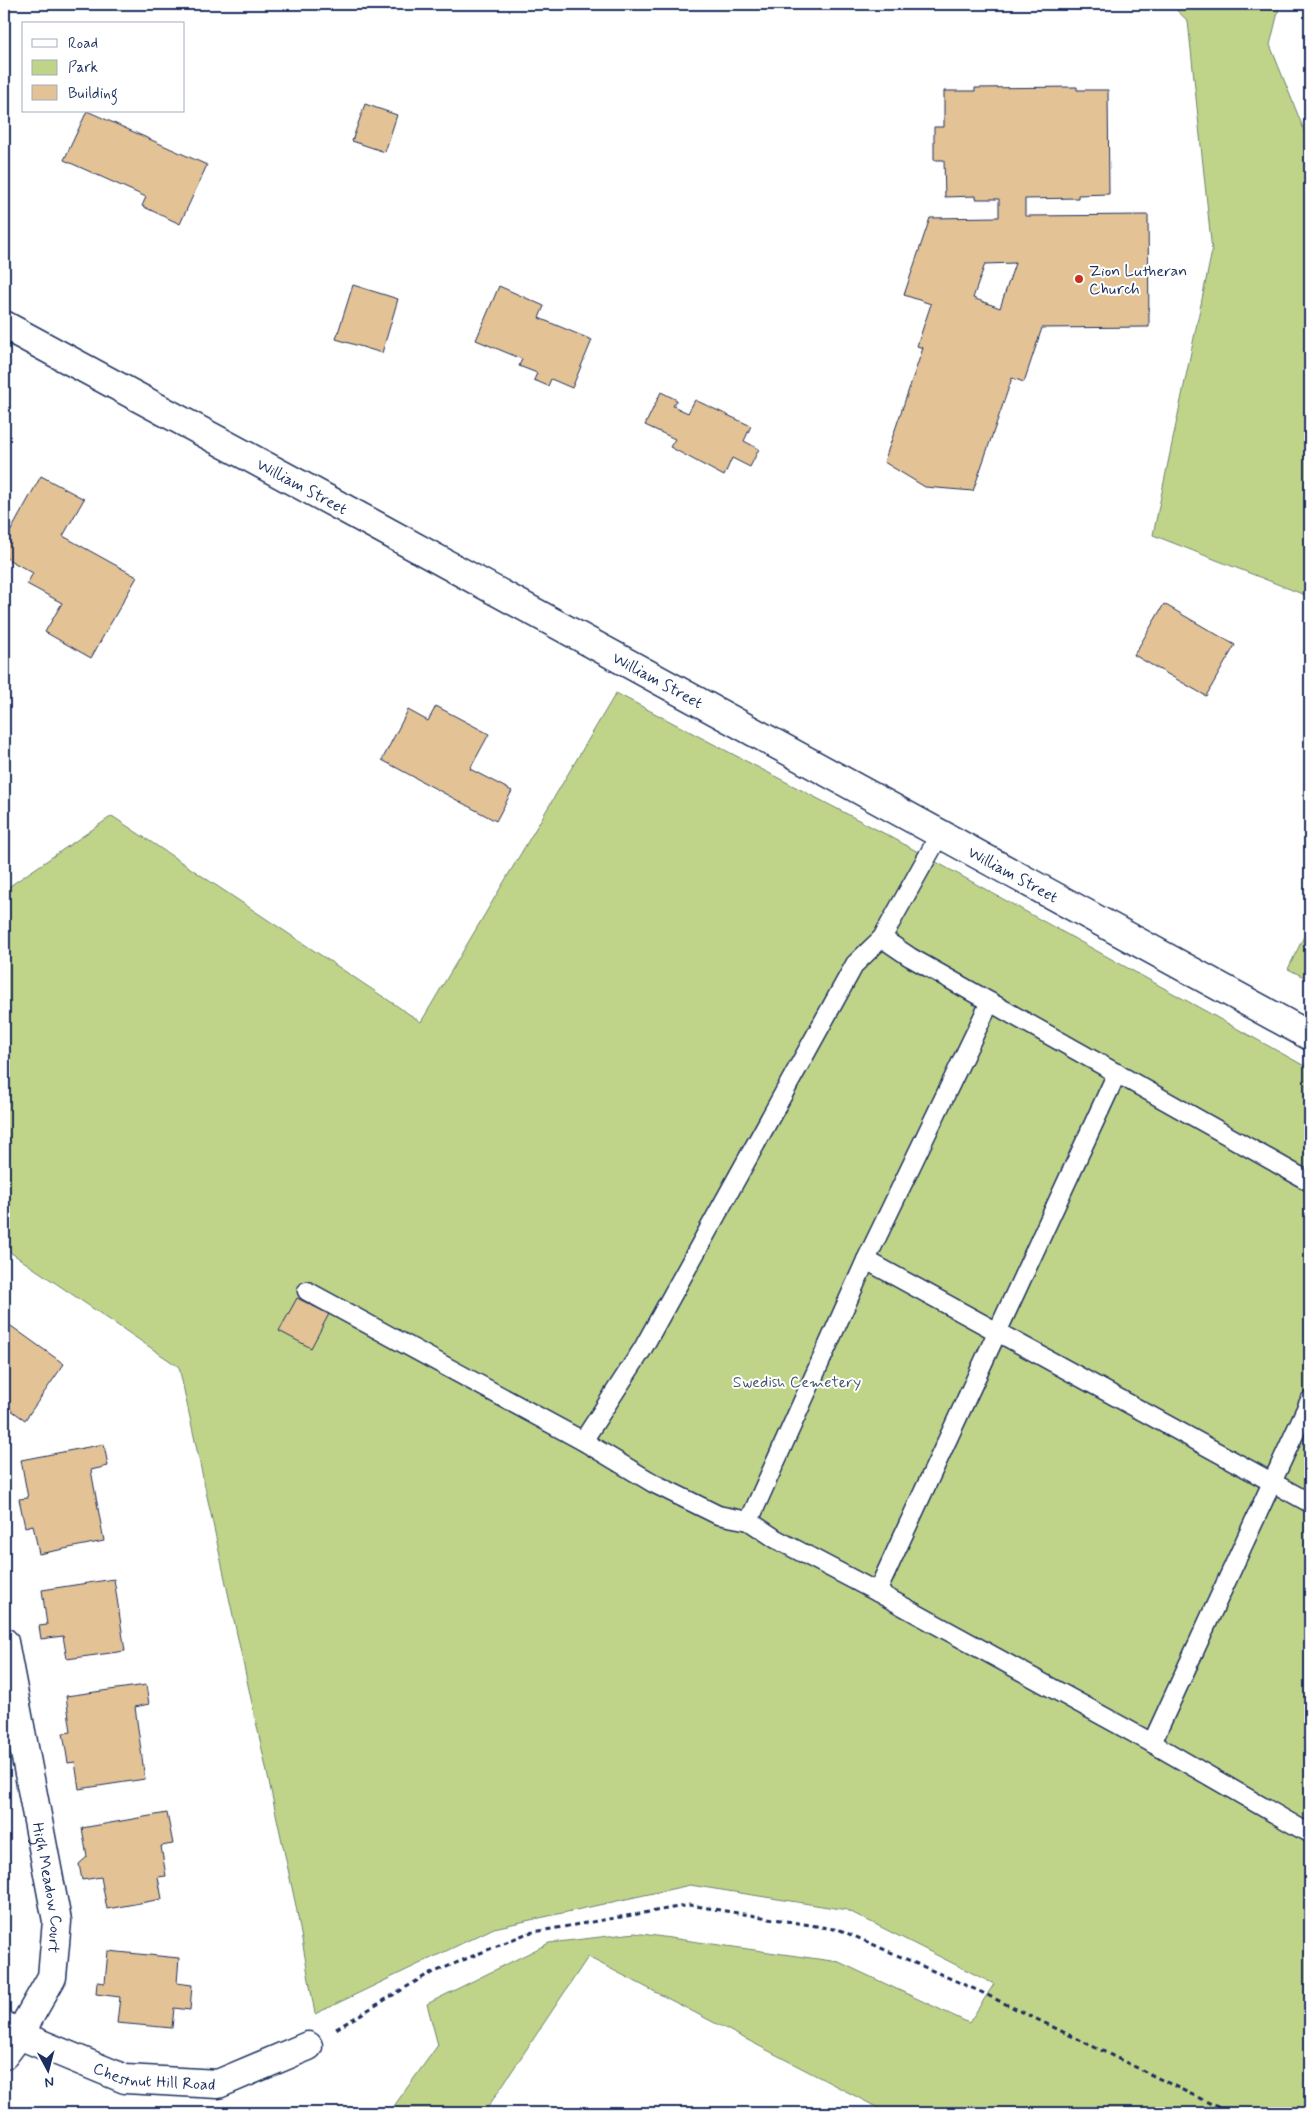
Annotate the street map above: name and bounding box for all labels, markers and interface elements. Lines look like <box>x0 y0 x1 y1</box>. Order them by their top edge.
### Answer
legend <box>22 22 185 112</box>
text: Road <box>68 34 98 54</box>
text: Park <box>68 58 98 78</box>
text: Building <box>68 84 118 105</box>
place label: Zion Lutheran Church <box>1089 261 1187 300</box>
marker: Zion Lutheran Church <box>1073 273 1085 285</box>
street label: William Street <box>253 454 351 520</box>
street label: William Street <box>608 648 706 714</box>
street label: William Street <box>964 842 1062 908</box>
park label: Swedish Cemetery <box>733 1372 861 1393</box>
street label: High Meadow Court <box>26 1821 67 1954</box>
north arrow <box>22 2044 72 2094</box>
street label: Chestnut Hill Road <box>90 2058 216 2096</box>
text: N <box>44 2072 55 2091</box>

